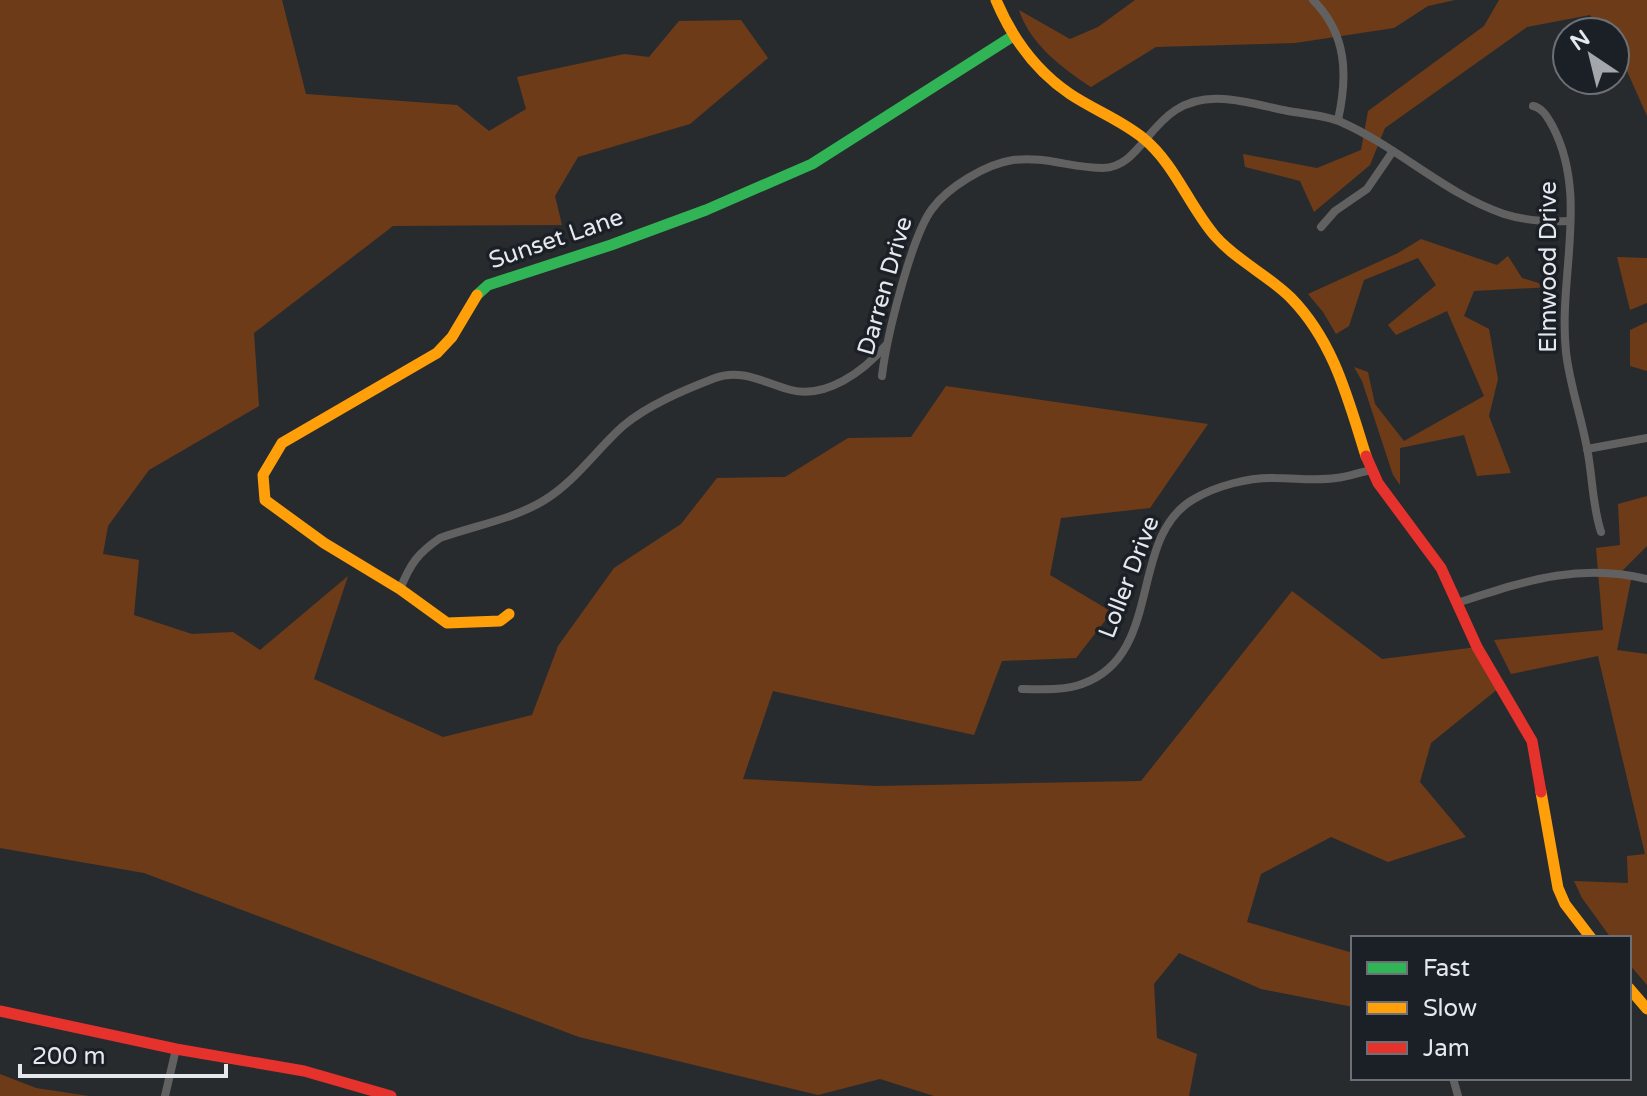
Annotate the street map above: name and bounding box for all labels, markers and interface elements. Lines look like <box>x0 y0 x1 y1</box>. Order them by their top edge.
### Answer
north arrow <box>1551 16 1631 96</box>
text: N <box>1565 25 1595 56</box>
street label: Elmwood Drive <box>1534 181 1563 353</box>
street label: Sunset Lane <box>485 203 627 275</box>
street label: Darren Drive <box>851 213 919 359</box>
street label: Loller Drive <box>1092 512 1166 642</box>
legend <box>1351 936 1631 1080</box>
text: Fast <box>1423 954 1470 983</box>
text: Slow <box>1423 994 1477 1023</box>
scale bar <box>20 1028 226 1078</box>
text: Jam <box>1423 1034 1470 1063</box>
text: 200 m <box>32 1042 106 1071</box>

